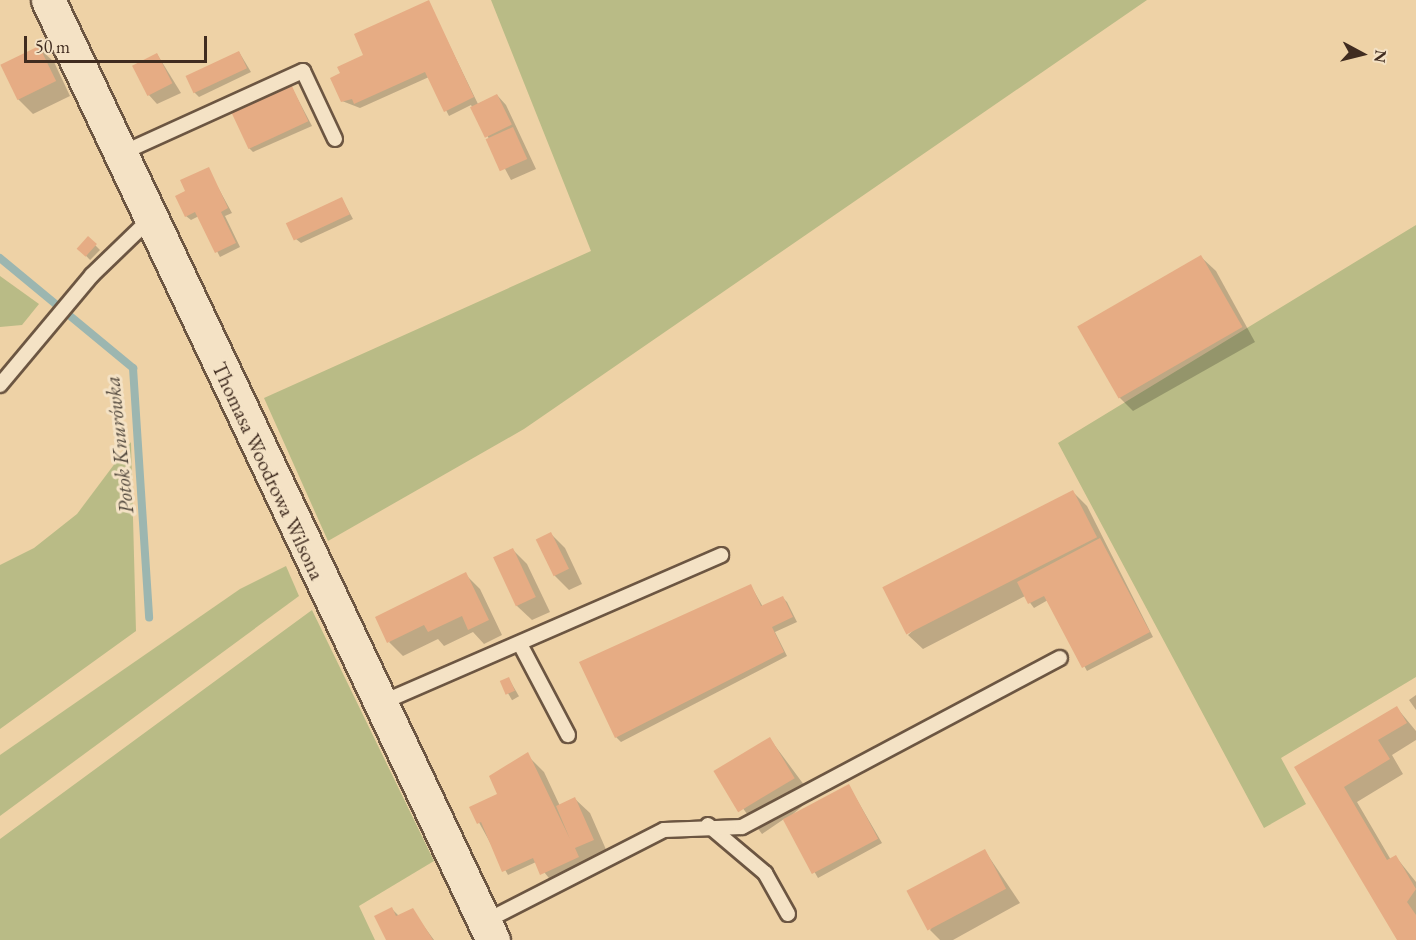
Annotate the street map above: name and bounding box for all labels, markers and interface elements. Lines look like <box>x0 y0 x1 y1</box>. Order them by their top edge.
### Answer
scale bar <box>27 24 210 62</box>
north arrow <box>1332 24 1392 84</box>
text: 50 m <box>35 35 70 58</box>
text: N <box>1369 49 1392 64</box>
street label: Thomasa Woodrowa Wilsona <box>206 358 330 584</box>
water label: Potok Knurówka <box>99 375 139 515</box>

